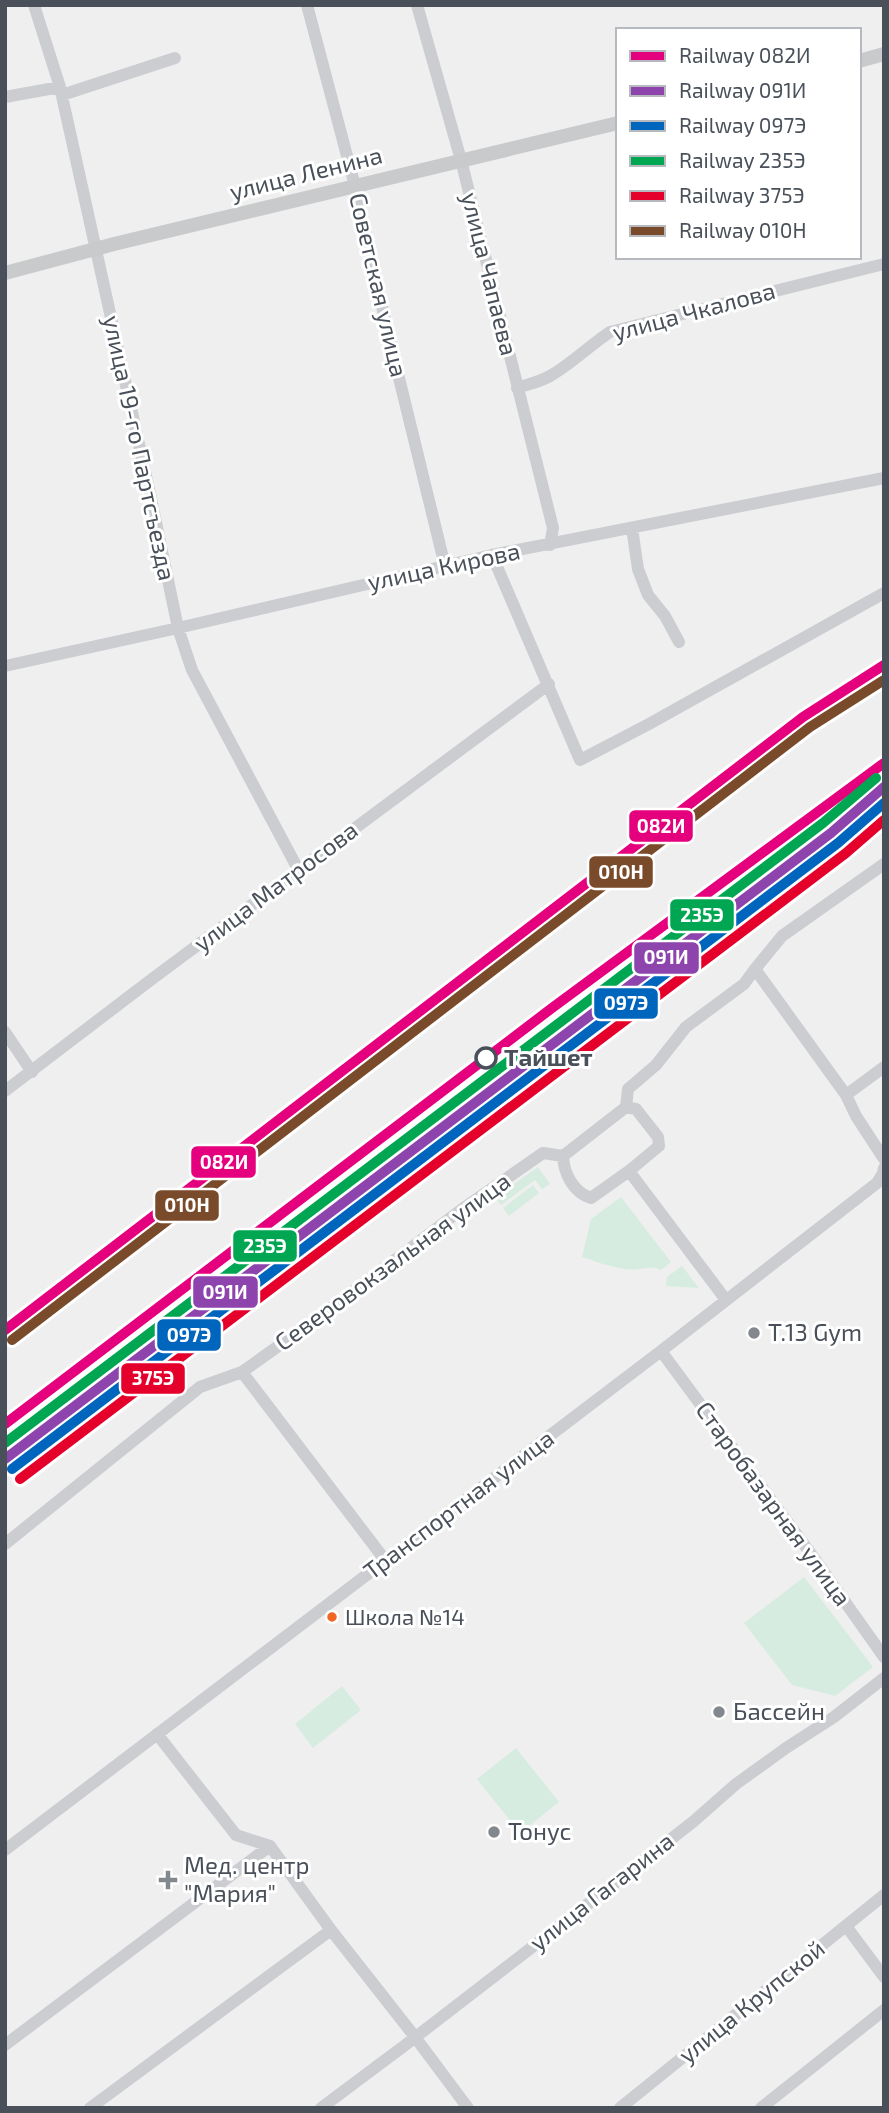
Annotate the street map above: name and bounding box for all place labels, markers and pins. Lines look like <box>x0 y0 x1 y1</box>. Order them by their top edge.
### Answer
place label: Тайшет <box>504 1042 593 1071</box>
marker: Тайшет <box>475 1047 497 1069</box>
place label: T.13 Gym <box>768 1317 862 1346</box>
marker: T.13 Gym <box>746 1325 762 1341</box>
place label: Школа №14 <box>345 1603 465 1629</box>
marker: Школа №14 <box>325 1610 339 1624</box>
place label: Бассейн <box>733 1696 825 1725</box>
marker: Бассейн <box>711 1704 727 1720</box>
place label: Тонус <box>508 1816 571 1846</box>
marker: Тонус <box>486 1824 502 1840</box>
place label: Мед. центр "Мария" <box>184 1850 310 1907</box>
marker: Мед. центр "Мария" <box>158 1870 178 1890</box>

